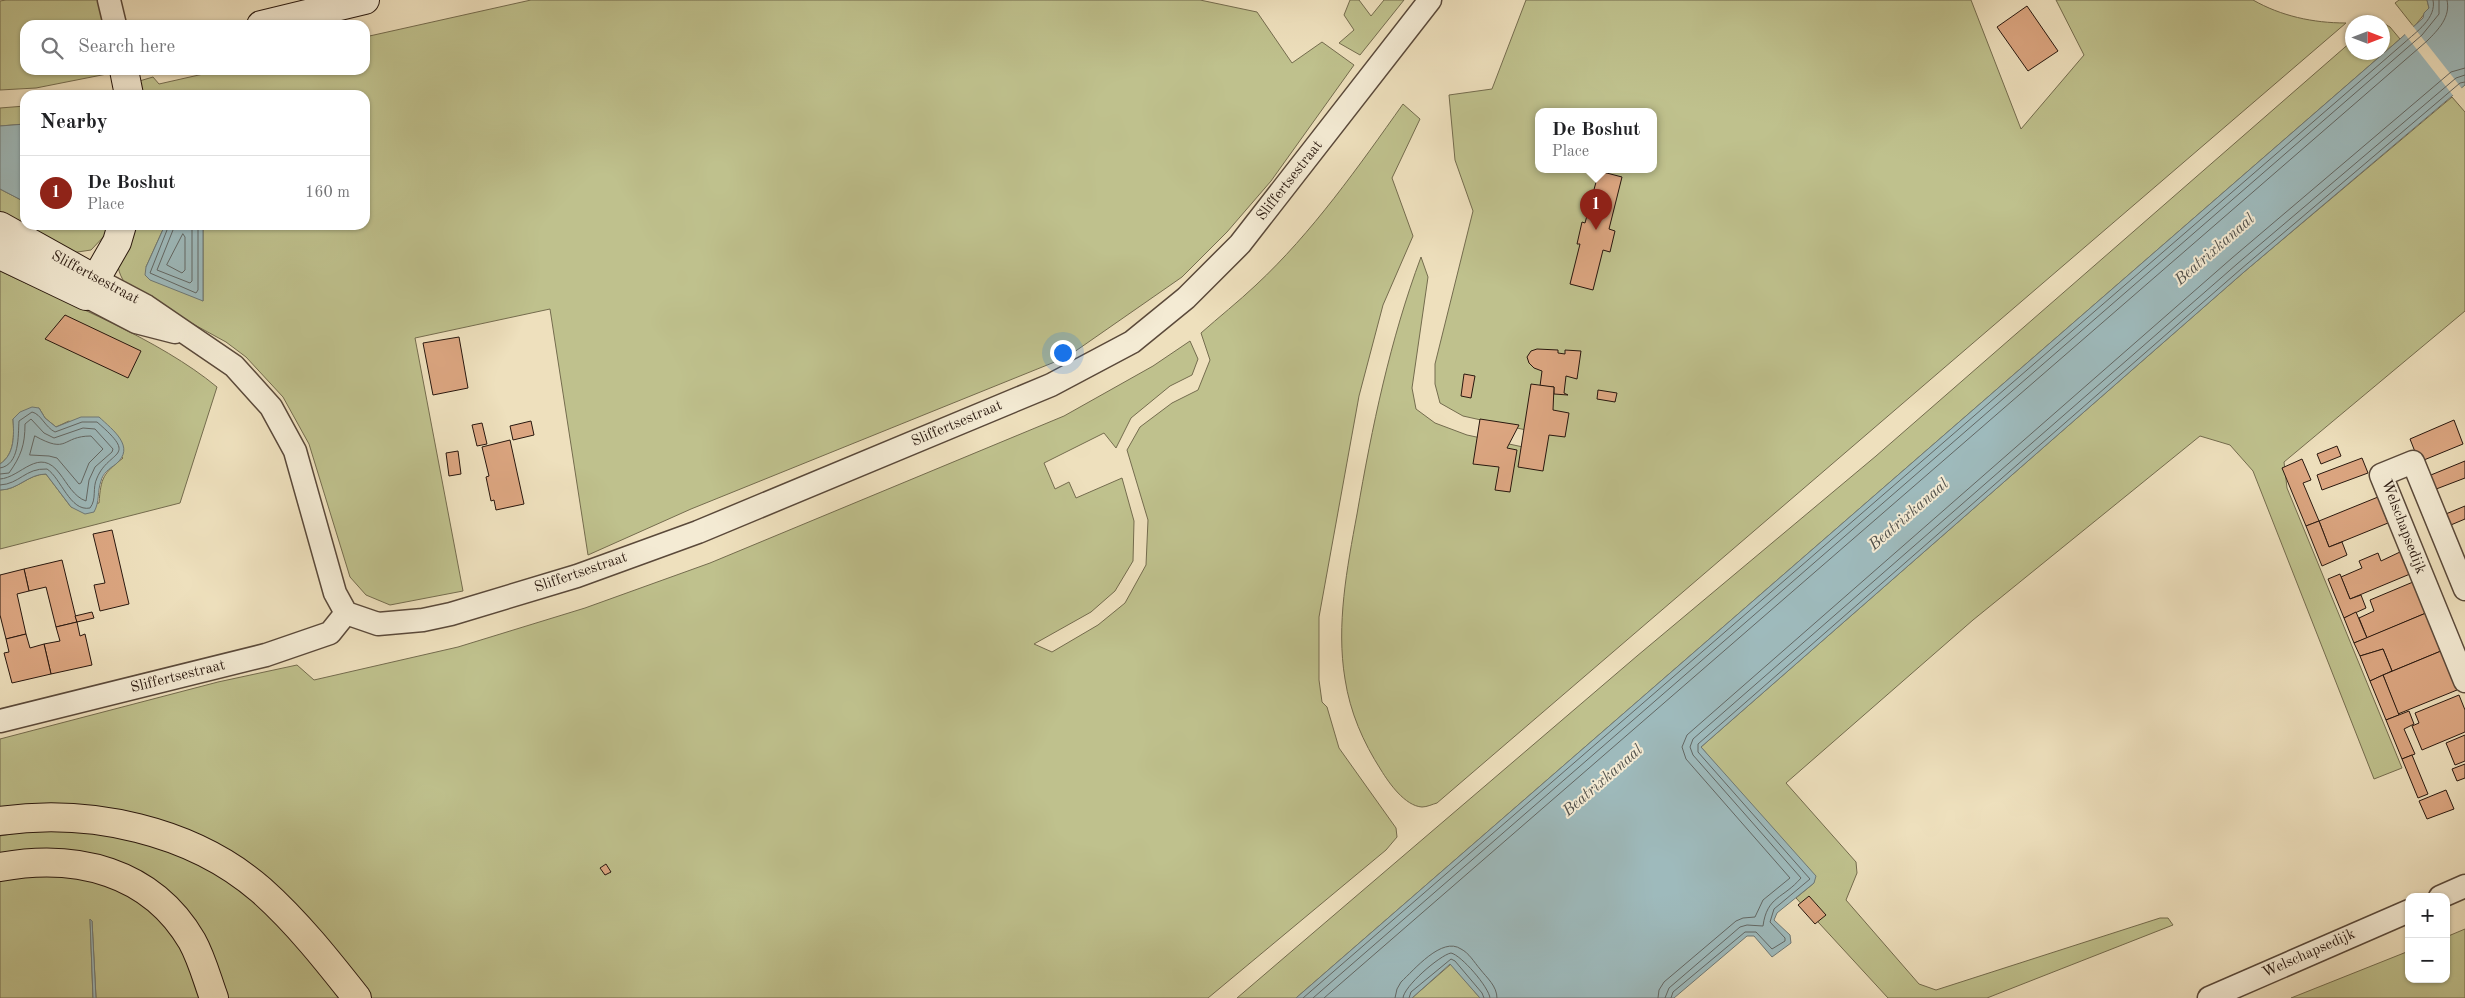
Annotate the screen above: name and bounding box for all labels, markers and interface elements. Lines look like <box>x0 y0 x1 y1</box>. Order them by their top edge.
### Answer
north arrow <box>2345 15 2390 60</box>
search box <box>20 20 370 75</box>
icon: search <box>38 34 66 62</box>
text: Search here <box>78 38 175 57</box>
popup <box>1535 108 1657 173</box>
text: Nearby <box>40 112 108 133</box>
text: De Boshut <box>1552 121 1640 140</box>
street label: Sliffertsestraat <box>1254 138 1326 224</box>
text: Place <box>1552 144 1589 160</box>
text: De Boshut <box>87 174 175 193</box>
text: 1 <box>51 185 61 201</box>
text: 160 m <box>305 185 350 201</box>
pin: 1 <box>1580 189 1612 230</box>
text: Place <box>87 197 124 213</box>
water label: Beatrixkanaal <box>2171 211 2258 289</box>
street label: Sliffertsestraat <box>49 249 141 307</box>
your location <box>1050 340 1076 366</box>
street label: Sliffertsestraat <box>909 398 1005 450</box>
water label: Beatrixkanaal <box>1865 476 1952 554</box>
street label: Welschapsedijk <box>2378 478 2428 576</box>
street label: Sliffertsestraat <box>533 550 629 596</box>
street label: Sliffertsestraat <box>129 658 227 696</box>
water label: Beatrixkanaal <box>1559 742 1646 820</box>
map controls <box>2405 893 2450 983</box>
button: + <box>2405 893 2450 938</box>
street label: Welschapsedijk <box>2260 927 2358 981</box>
button: − <box>2405 938 2450 983</box>

